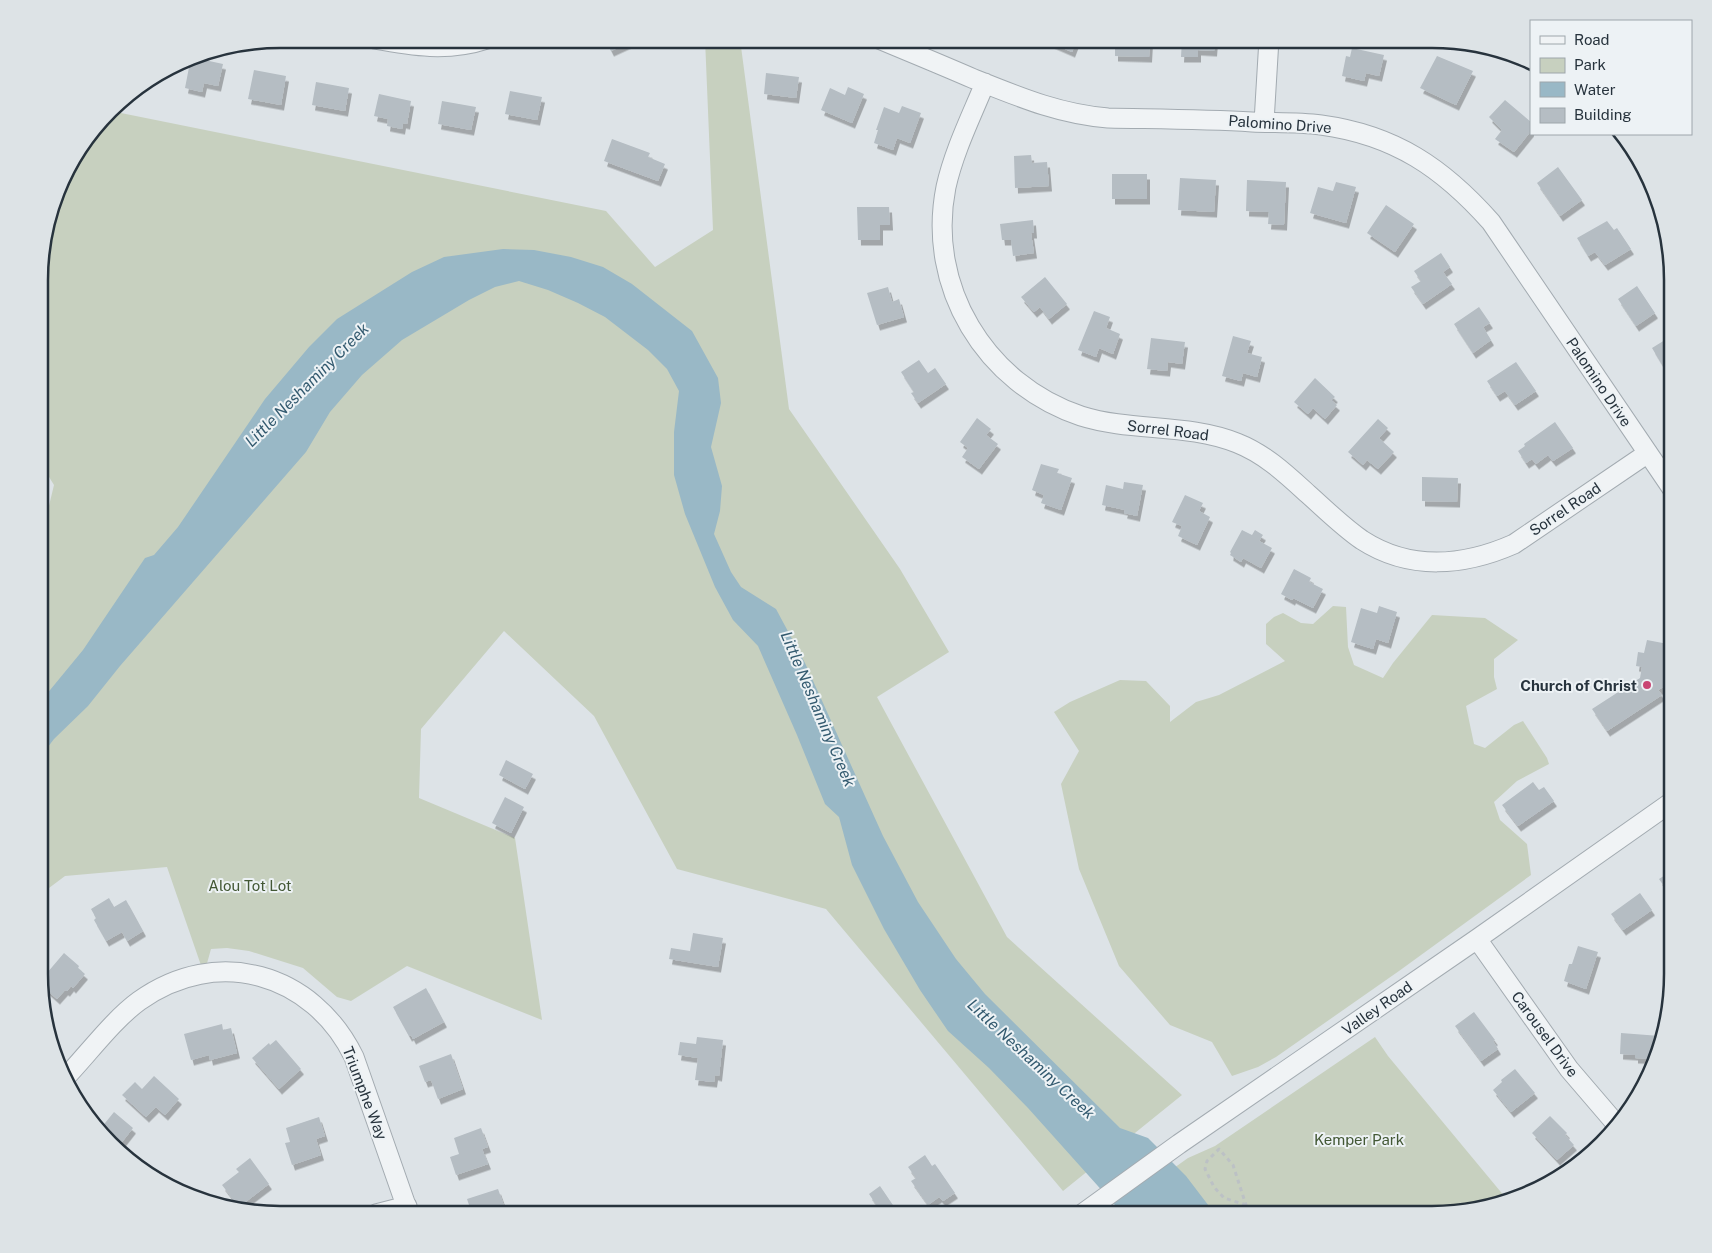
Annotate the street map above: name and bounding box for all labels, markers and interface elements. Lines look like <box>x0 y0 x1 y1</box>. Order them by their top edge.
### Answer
legend <box>1530 20 1692 135</box>
text: Road <box>1574 31 1610 48</box>
text: Park <box>1574 56 1606 73</box>
text: Water <box>1574 81 1616 98</box>
text: Building <box>1574 106 1632 123</box>
street label: Palomino Drive <box>1228 112 1332 136</box>
water label: Little Neshaminy Creek <box>241 319 373 451</box>
street label: Palomino Drive <box>1563 334 1635 430</box>
street label: Sorrel Road <box>1126 417 1210 443</box>
street label: Sorrel Road <box>1526 479 1604 539</box>
water label: Little Neshaminy Creek <box>777 628 860 790</box>
place label: Church of Christ <box>1520 677 1637 694</box>
marker: Church of Christ <box>1641 679 1653 691</box>
park label: Alou Tot Lot <box>208 877 292 894</box>
street label: Valley Road <box>1339 978 1415 1038</box>
street label: Carousel Drive <box>1508 988 1582 1080</box>
water label: Little Neshaminy Creek <box>963 995 1099 1123</box>
street label: Triumphe Way <box>339 1044 391 1142</box>
park label: Kemper Park <box>1314 1131 1404 1148</box>

